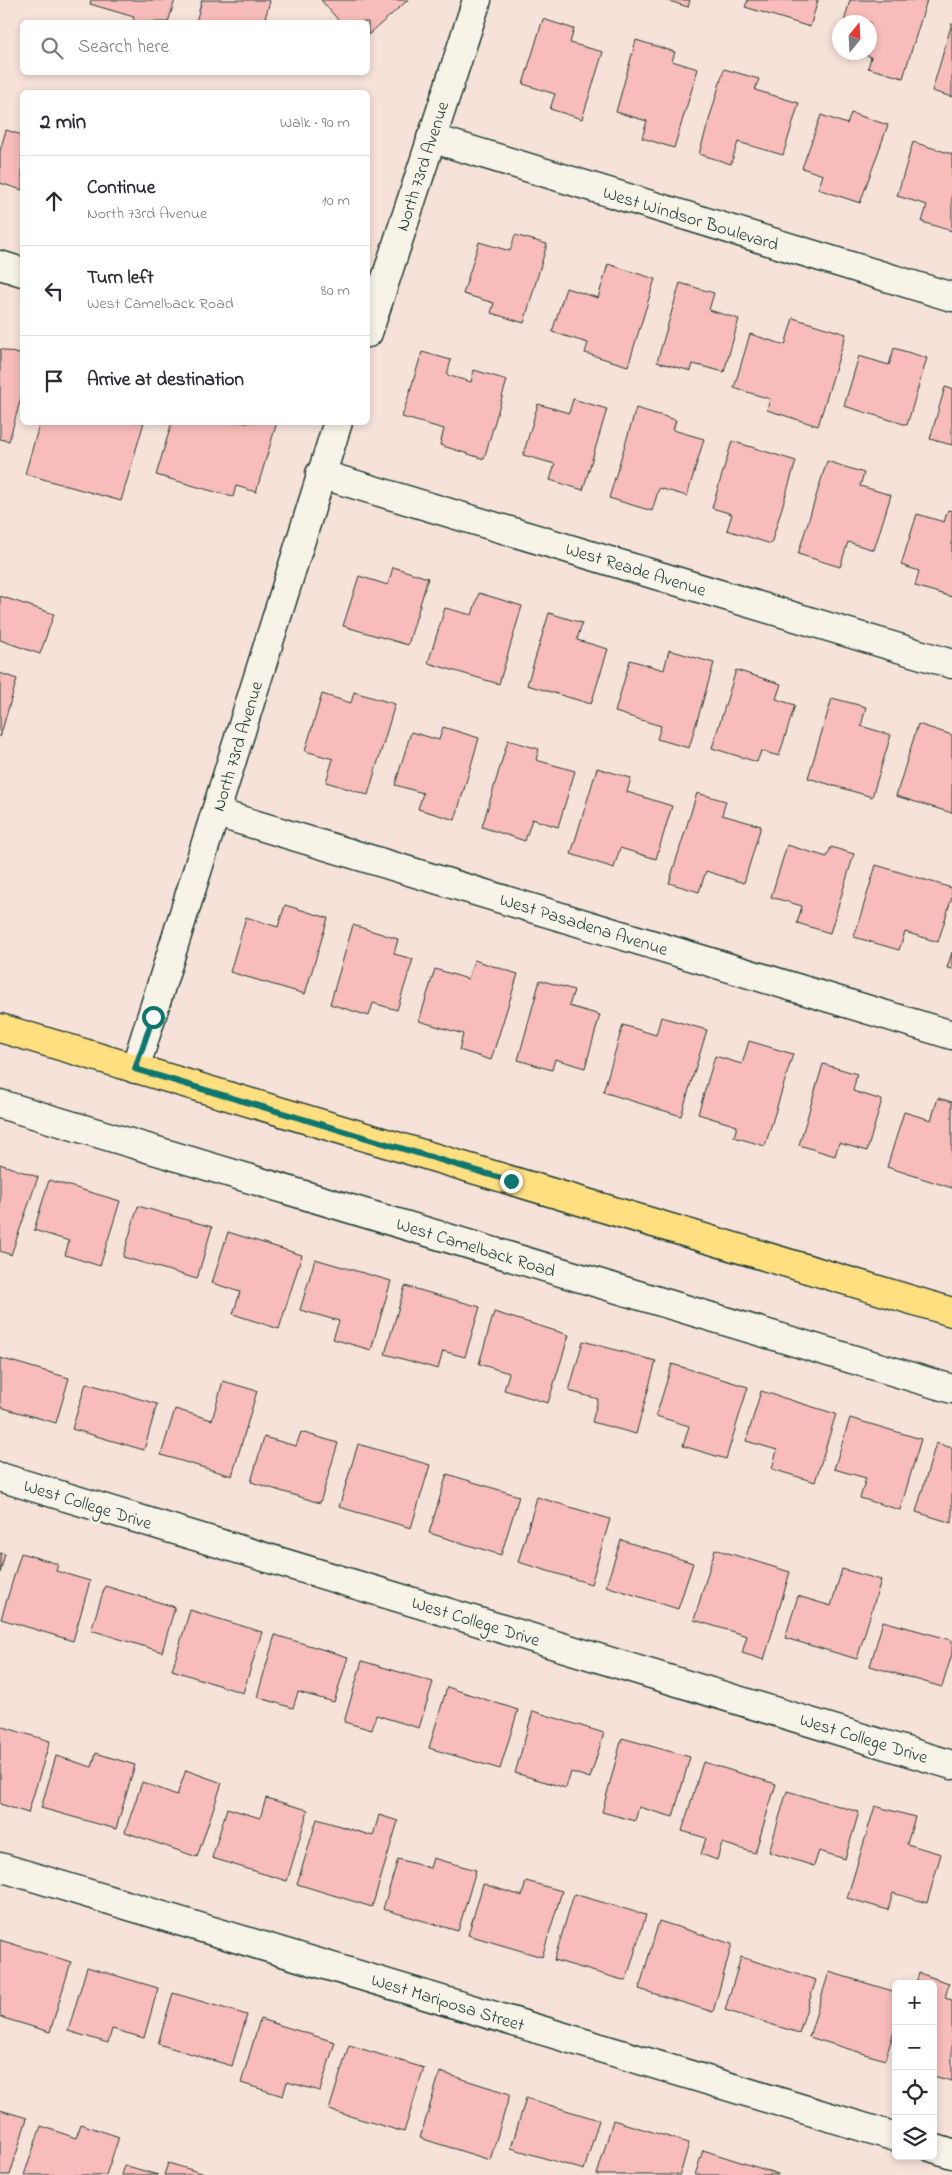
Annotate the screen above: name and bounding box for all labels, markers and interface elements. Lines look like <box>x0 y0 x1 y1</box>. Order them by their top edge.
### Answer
north arrow <box>832 15 877 60</box>
search box <box>20 20 370 75</box>
icon: search <box>38 34 66 62</box>
text: Search here <box>78 34 169 61</box>
street label: North 73rd Avenue <box>391 97 457 235</box>
text: 2 min <box>40 108 86 138</box>
text: Walk · 90 m <box>280 111 350 135</box>
text: Continue <box>87 175 155 202</box>
street label: West Windsor Boulevard <box>599 181 782 259</box>
icon: ahead <box>40 187 68 215</box>
text: 10 m <box>322 189 350 213</box>
text: North 73rd Avenue <box>87 202 207 226</box>
text: Turn left <box>87 265 154 292</box>
icon: left <box>40 277 68 305</box>
text: 80 m <box>321 279 350 303</box>
text: West Camelback Road <box>87 292 234 316</box>
icon: arrive <box>40 367 68 395</box>
text: Arrive at destination <box>87 367 244 394</box>
street label: West Reade Avenue <box>562 537 710 605</box>
street label: North 73rd Avenue <box>207 677 271 815</box>
street label: West Pasadena Avenue <box>496 888 672 964</box>
route start <box>142 1006 165 1029</box>
route end <box>500 1170 523 1193</box>
street label: West Camelback Road <box>393 1212 558 1285</box>
street label: West College Drive <box>20 1474 156 1539</box>
street label: West College Drive <box>408 1591 544 1656</box>
street label: West College Drive <box>796 1708 932 1773</box>
street label: West Mariposa Street <box>368 1968 527 2040</box>
map controls <box>892 1980 937 2160</box>
button: + <box>892 1980 937 2025</box>
button: − <box>892 2025 937 2070</box>
button: locate <box>892 2070 937 2115</box>
button: layers <box>892 2115 937 2160</box>

